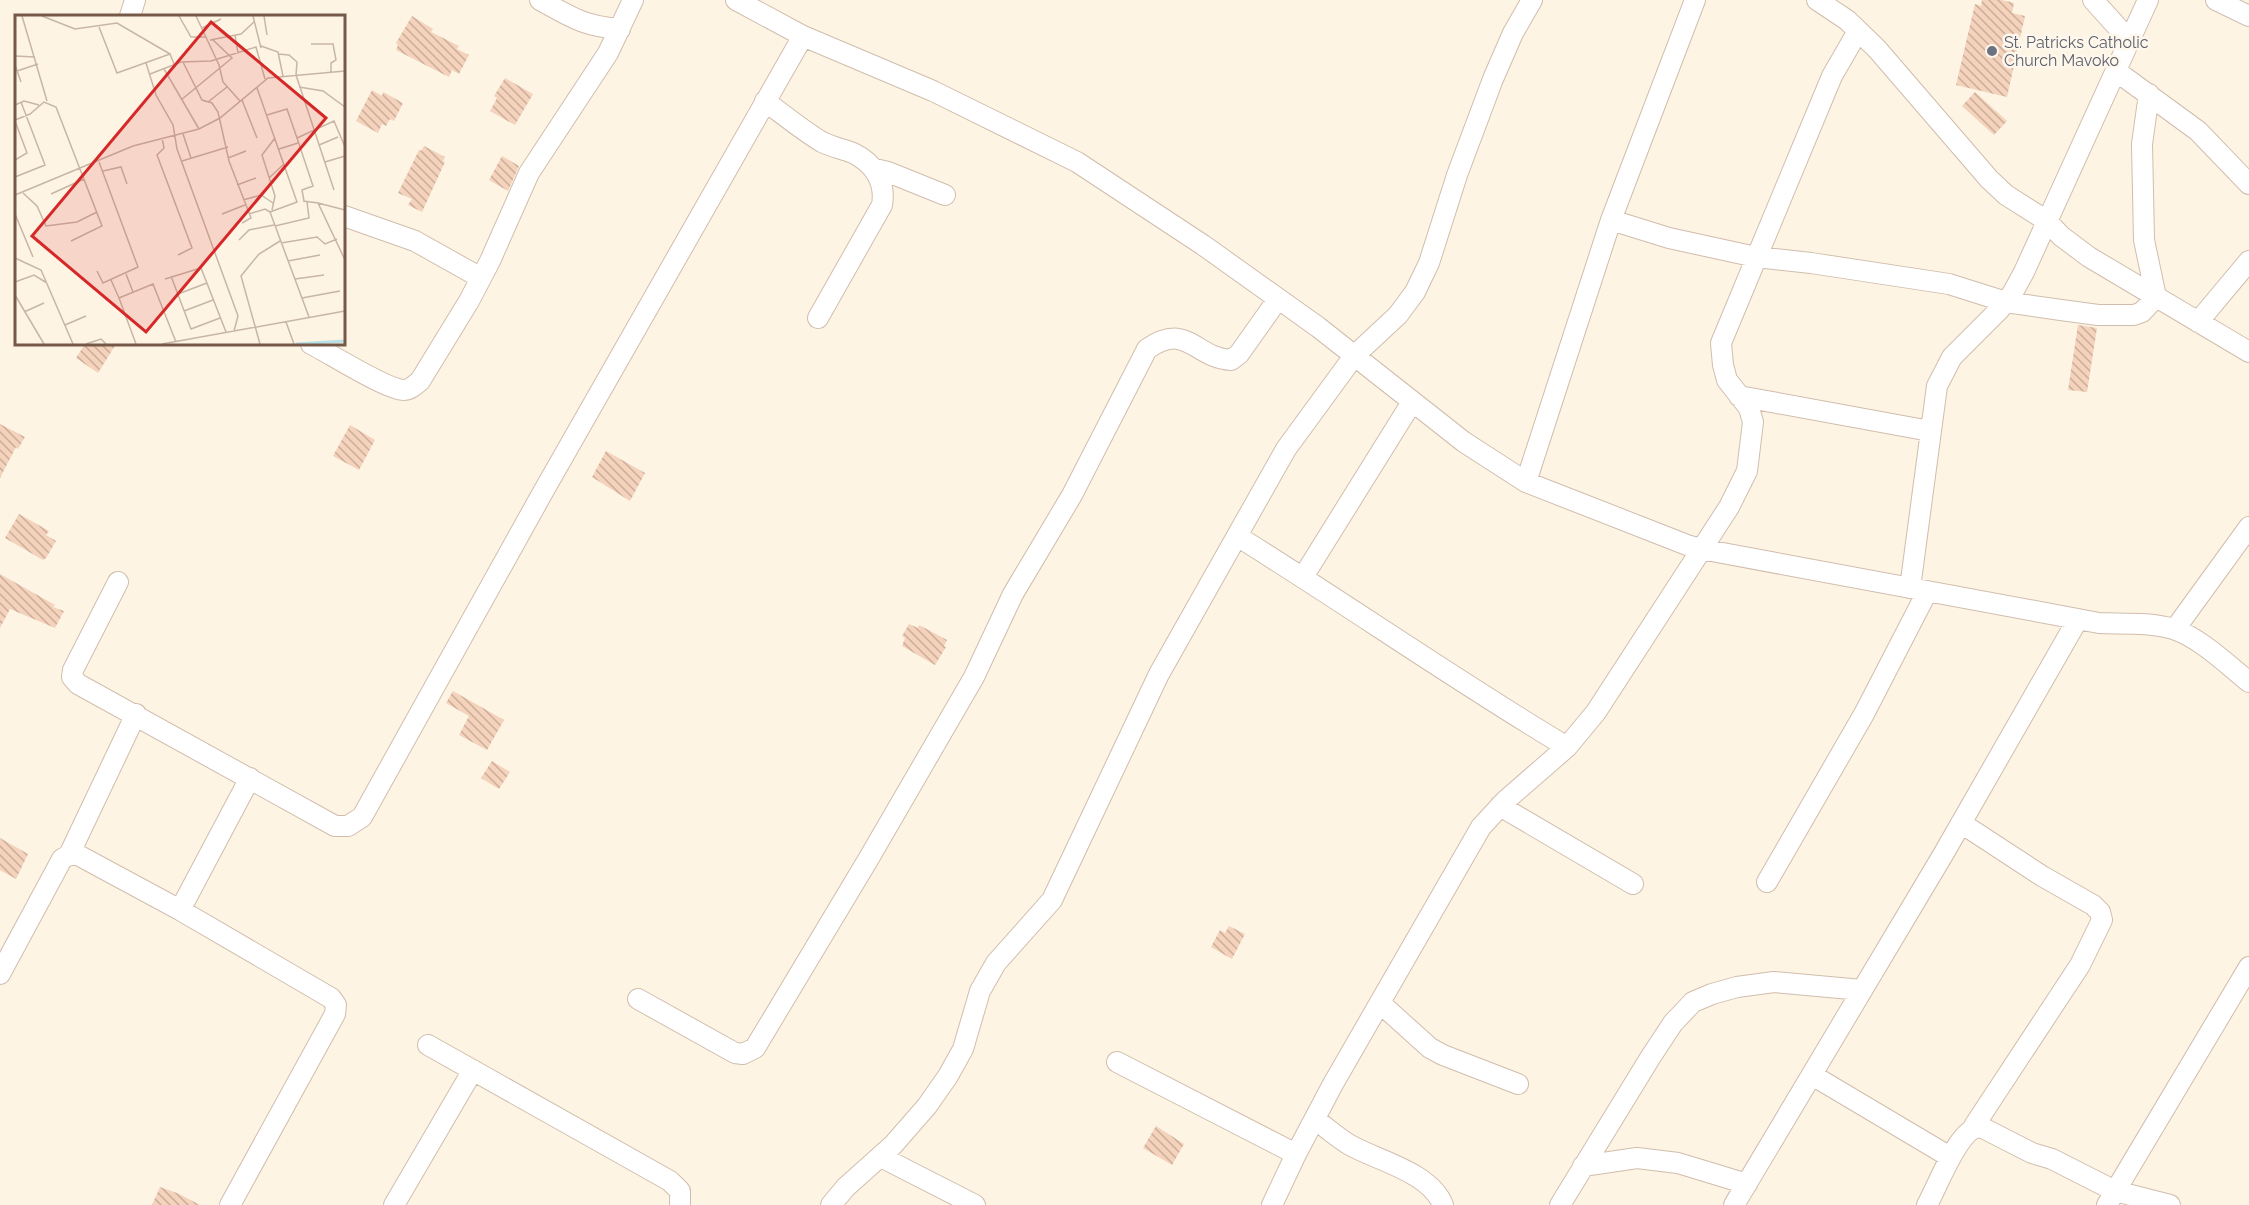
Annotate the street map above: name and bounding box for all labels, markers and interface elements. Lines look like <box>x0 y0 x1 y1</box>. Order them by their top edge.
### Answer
inset map <box>15 15 345 345</box>
place label: St. Patricks Catholic Church Mavoko <box>2004 33 2149 70</box>
marker: St. Patricks Catholic Church Mavoko <box>1985 44 1999 58</box>

